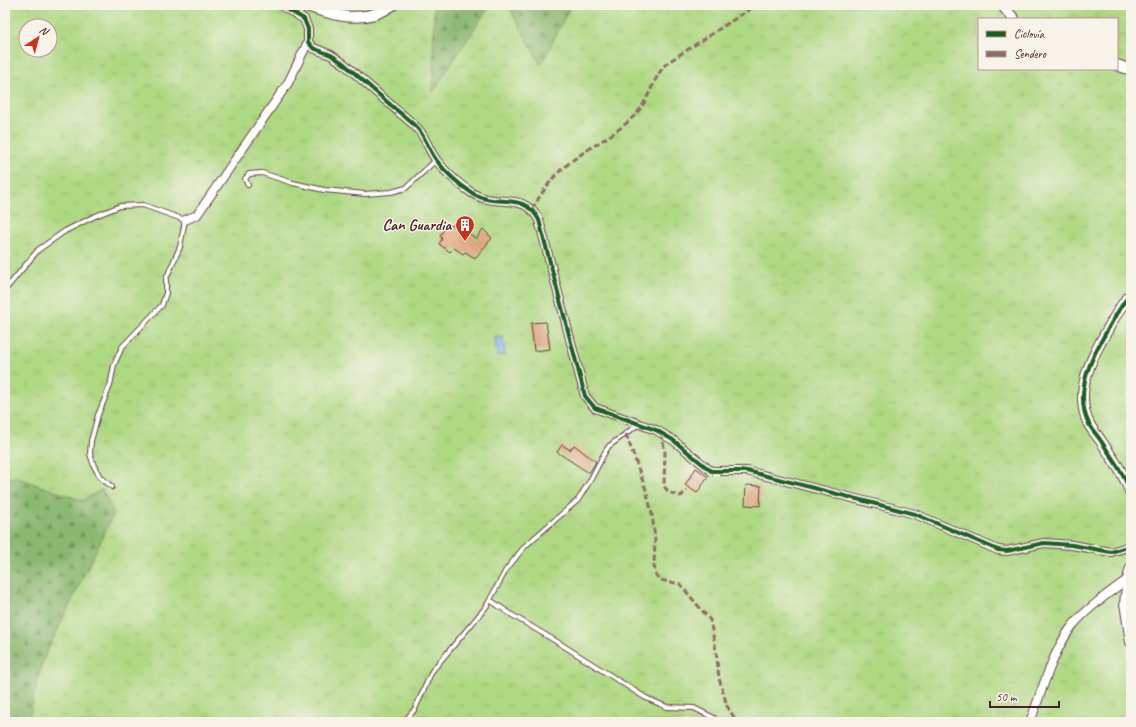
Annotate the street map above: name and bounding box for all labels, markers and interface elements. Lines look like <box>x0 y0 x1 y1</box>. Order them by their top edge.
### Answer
north arrow <box>18 18 58 58</box>
legend <box>978 18 1118 70</box>
text: N <box>37 22 53 39</box>
text: Ciclovía <box>1014 26 1045 42</box>
text: Sendero <box>1014 46 1047 62</box>
building icon: Can Guardia <box>454 214 476 242</box>
place label: Can Guardia <box>382 215 452 235</box>
scale bar <box>990 683 1059 709</box>
text: 50 m <box>996 689 1018 705</box>

